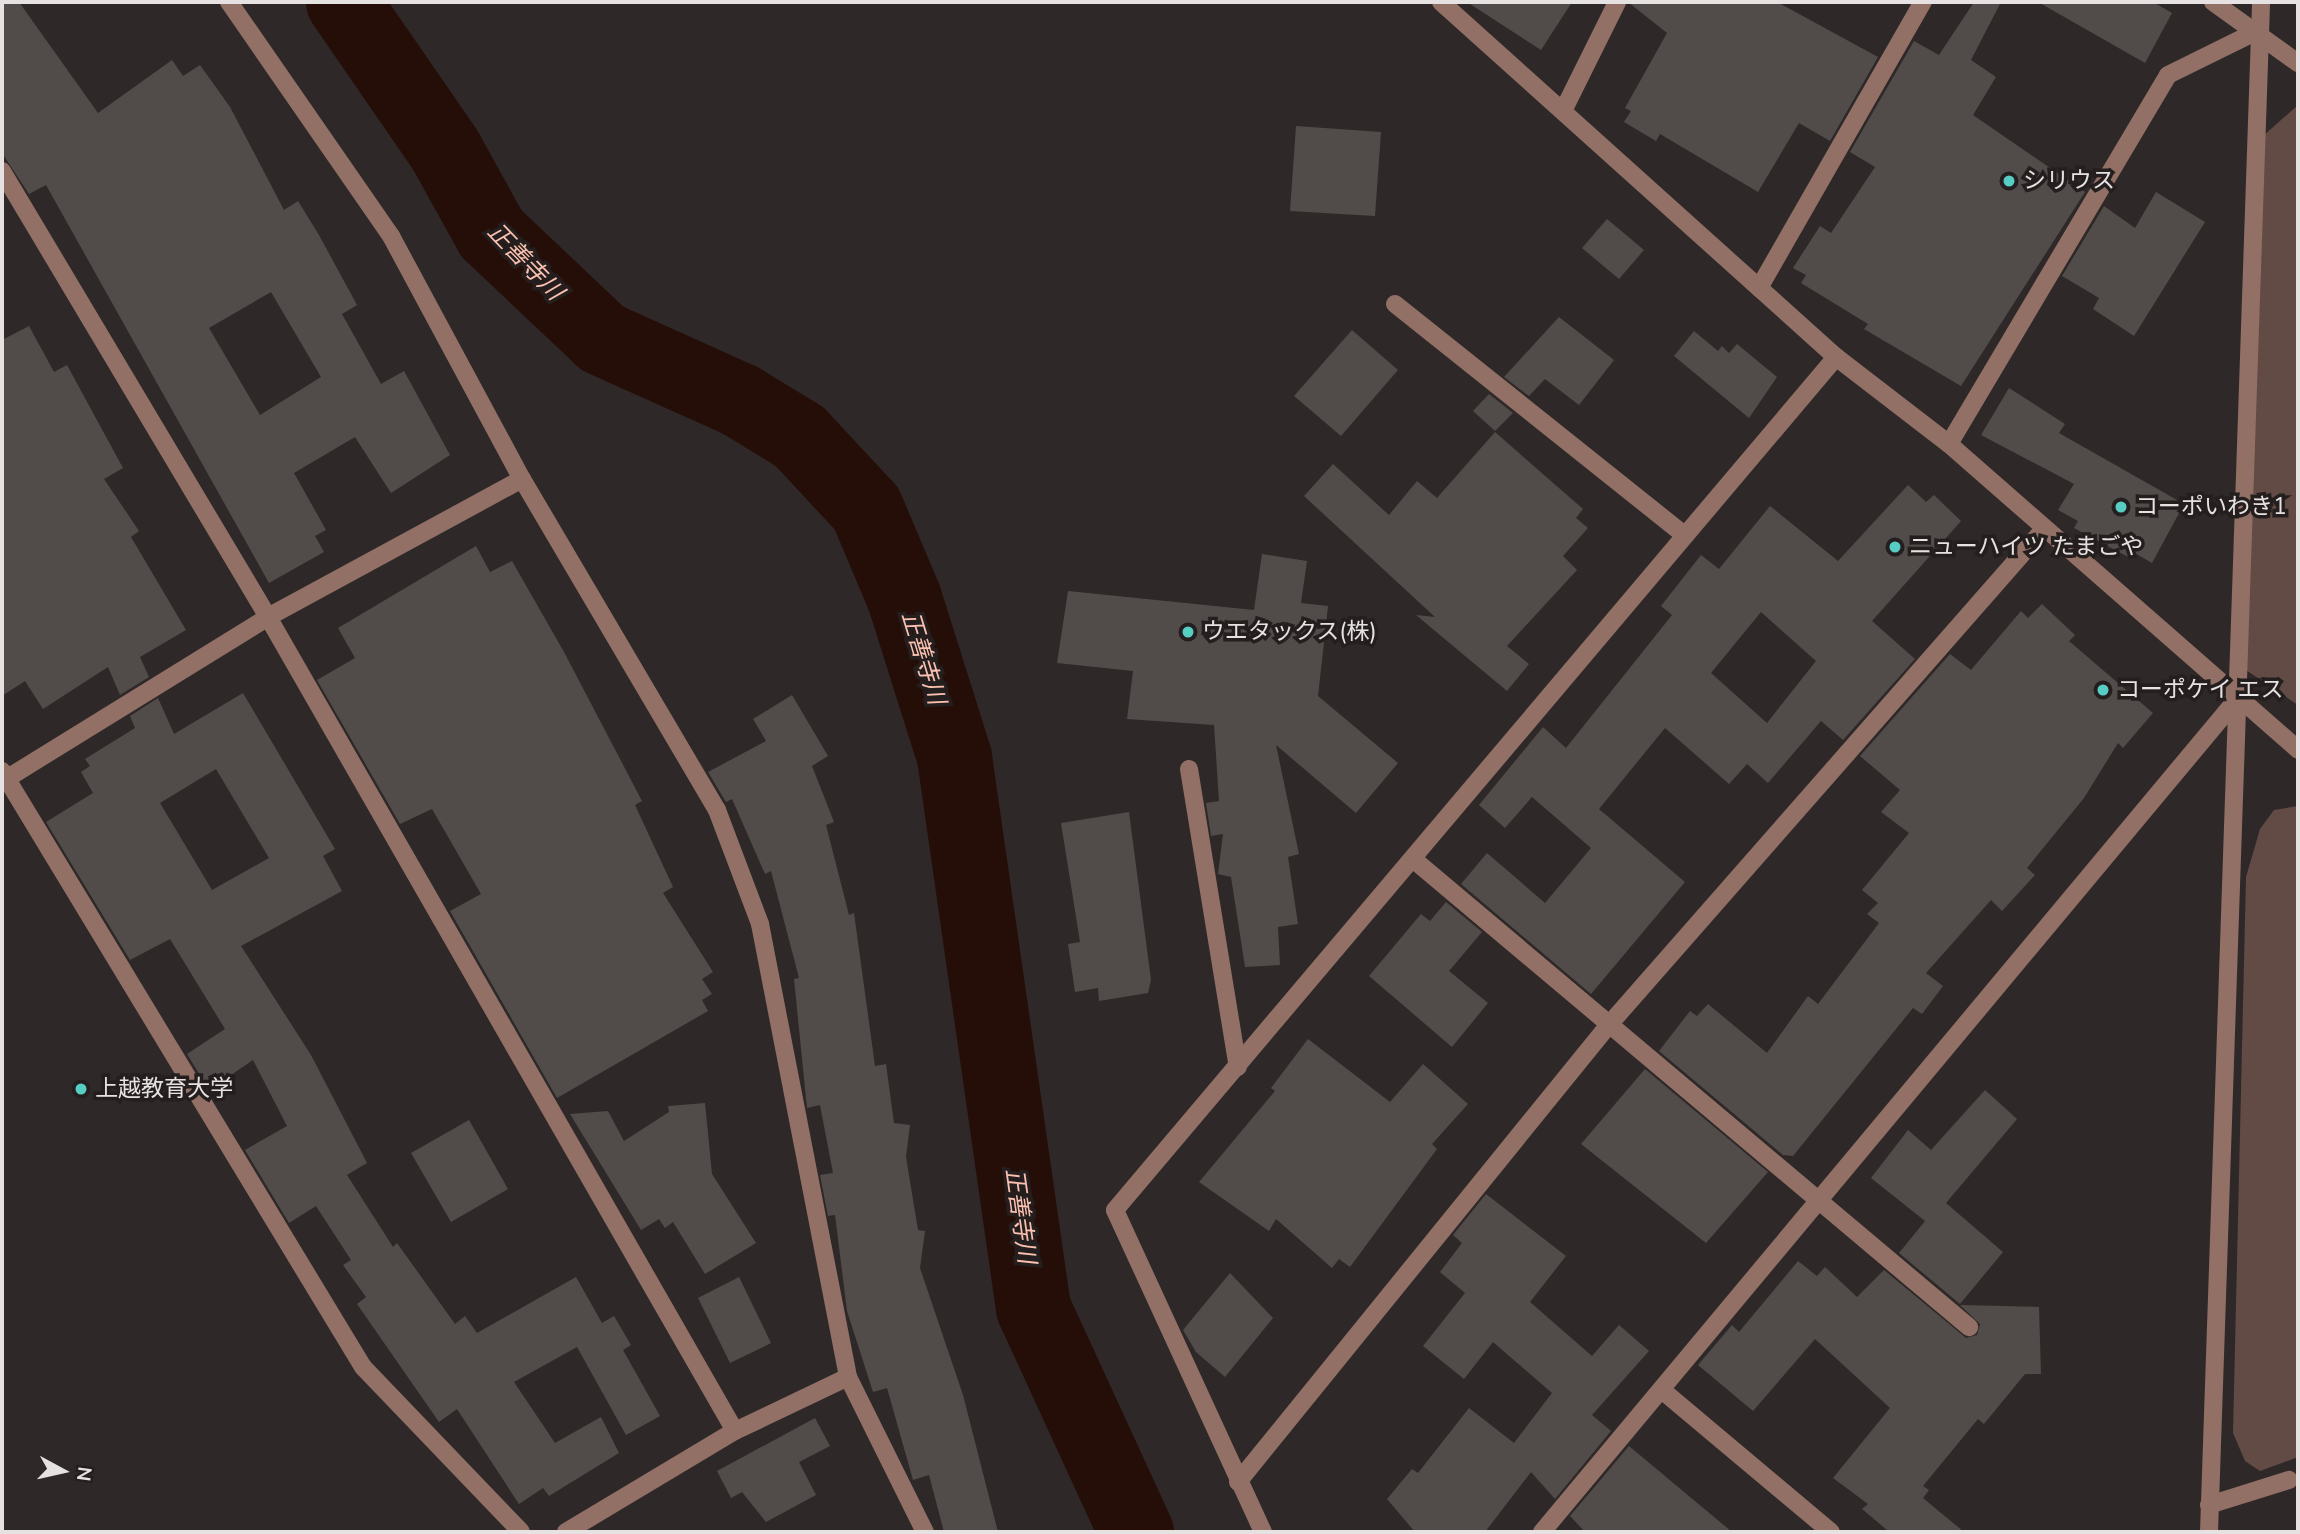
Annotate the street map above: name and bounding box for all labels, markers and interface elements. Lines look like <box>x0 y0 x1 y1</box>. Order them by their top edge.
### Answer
place label: シリウス <box>2023 167 2115 195</box>
marker: シリウス <box>2001 173 2017 189</box>
water label: 正善寺川 <box>481 217 569 307</box>
place label: コーポいわき1 <box>2135 493 2287 521</box>
marker: コーポいわき1 <box>2113 499 2129 515</box>
place label: ニューハイツ たまごや <box>1909 533 2145 561</box>
marker: ニューハイツ たまごや <box>1887 539 1903 555</box>
water label: 正善寺川 <box>895 608 951 708</box>
place label: ウエタックス(株) <box>1202 618 1378 646</box>
marker: ウエタックス(株) <box>1180 624 1196 640</box>
place label: コーポケイ エス <box>2117 676 2284 704</box>
marker: コーポケイ エス <box>2095 682 2111 698</box>
place label: 上越教育大学 <box>95 1075 233 1103</box>
marker: 上越教育大学 <box>73 1081 89 1097</box>
water label: 正善寺川 <box>999 1166 1041 1266</box>
north arrow <box>28 1436 98 1506</box>
text: N <box>70 1465 98 1483</box>

